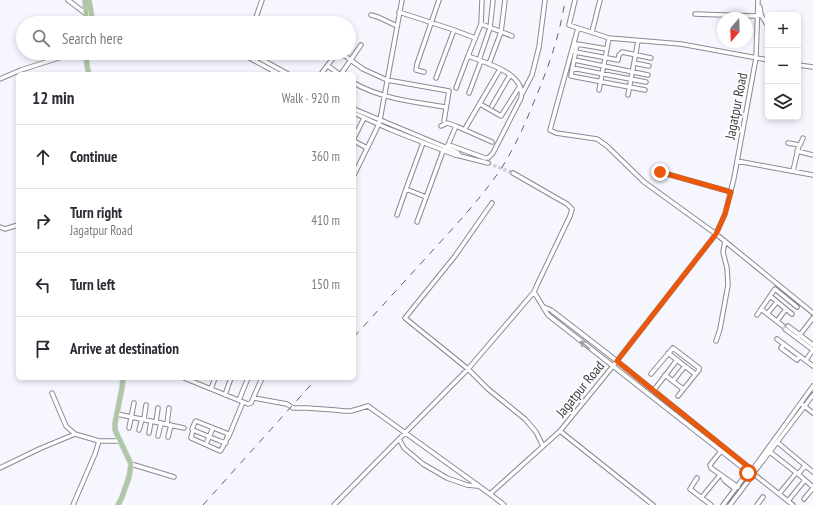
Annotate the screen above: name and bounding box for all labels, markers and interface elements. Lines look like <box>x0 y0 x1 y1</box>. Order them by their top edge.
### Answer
north arrow <box>717 12 753 48</box>
map controls <box>765 12 801 120</box>
button: + <box>765 12 801 48</box>
search box <box>16 16 356 60</box>
icon: search <box>30 27 52 49</box>
text: Search here <box>62 29 123 48</box>
button: − <box>765 48 801 84</box>
street label: Jagatpur Road <box>721 71 751 142</box>
button: layers <box>765 84 801 120</box>
text: 12 min <box>32 87 74 109</box>
text: Walk · 920 m <box>282 90 340 107</box>
icon: ahead <box>32 146 54 168</box>
text: Continue <box>70 147 117 166</box>
text: 360 m <box>311 148 340 165</box>
route end <box>651 163 669 181</box>
text: Turn right <box>70 203 122 222</box>
icon: right <box>32 210 54 232</box>
text: 410 m <box>311 212 340 229</box>
text: Jagatpur Road <box>70 222 133 239</box>
icon: left <box>32 274 54 296</box>
text: Turn left <box>70 275 115 294</box>
text: 150 m <box>311 276 340 293</box>
icon: arrive <box>32 338 54 360</box>
text: Arrive at destination <box>70 339 179 358</box>
one-way arrow <box>580 340 591 349</box>
street label: Jagatpur Road <box>551 357 608 422</box>
route start <box>739 464 757 482</box>

